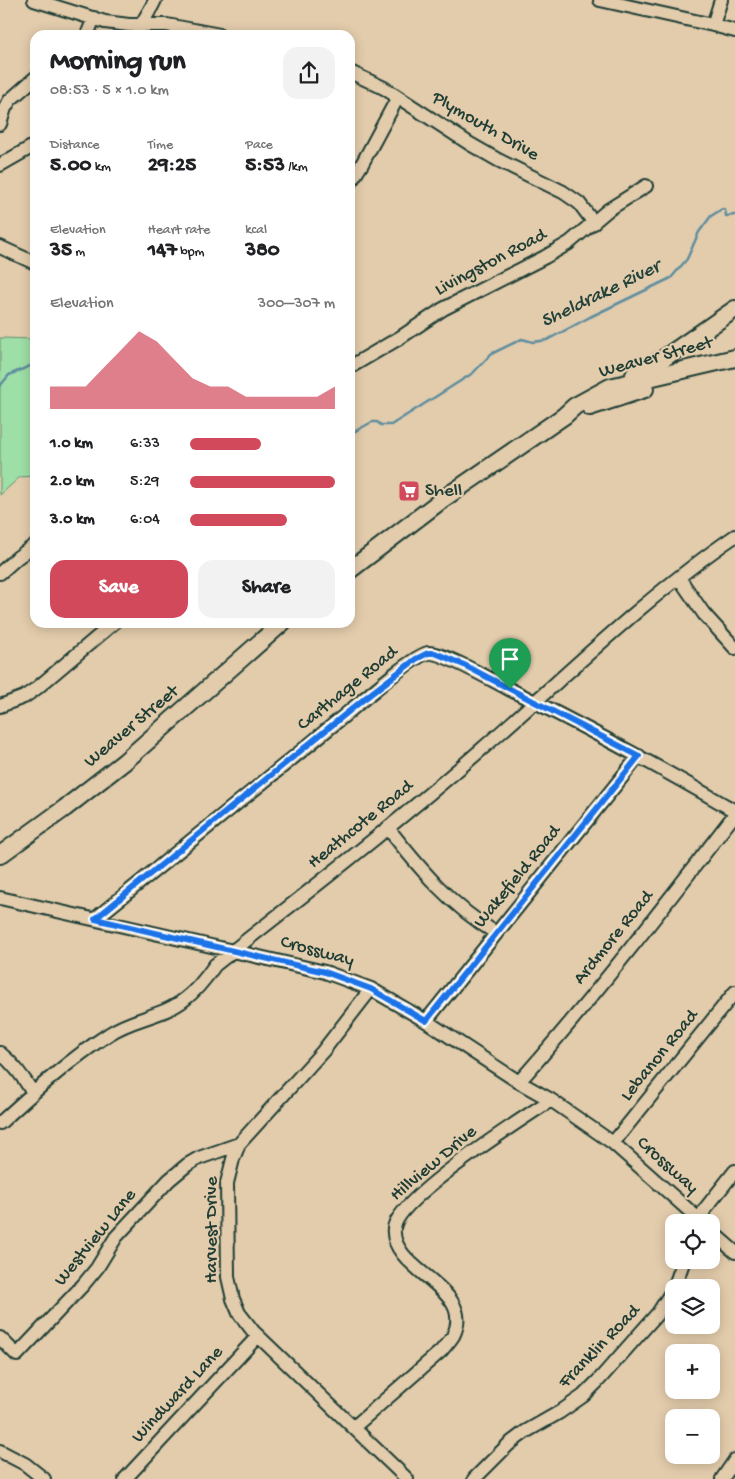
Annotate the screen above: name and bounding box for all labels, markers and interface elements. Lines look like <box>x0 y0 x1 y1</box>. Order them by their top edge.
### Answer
text: Morning run <box>50 46 185 79</box>
button: share <box>283 47 335 99</box>
text: 08:53 · 5 × 1.0 km <box>50 82 169 101</box>
street label: Plymouth Drive <box>426 86 543 167</box>
text: Distance <box>50 137 99 154</box>
text: Time <box>148 137 173 154</box>
text: Pace <box>245 137 273 154</box>
text: 5.00 <box>50 154 92 179</box>
text: 29:25 <box>148 154 196 179</box>
text: 5:53 <box>245 154 285 179</box>
text: km <box>92 159 111 176</box>
text: /km <box>285 159 308 176</box>
text: Elevation <box>50 222 106 239</box>
text: Heart rate <box>148 222 210 239</box>
text: kcal <box>245 222 267 239</box>
street label: Livingston Road <box>431 223 552 302</box>
text: 35 <box>50 239 72 264</box>
text: 147 <box>148 239 177 264</box>
text: 380 <box>245 239 280 264</box>
text: m <box>72 244 85 261</box>
text: bpm <box>177 244 205 261</box>
water label: Sheldrake River <box>538 255 668 334</box>
text: Elevation <box>50 295 114 314</box>
text: 300–307 m <box>258 295 335 314</box>
street label: Weaver Street <box>597 331 717 384</box>
text: 1.0 km <box>50 435 93 454</box>
text: 6:33 <box>130 435 160 454</box>
text: 2.0 km <box>50 473 94 492</box>
text: 5:29 <box>130 473 159 492</box>
supermarket icon: Shell <box>397 479 421 503</box>
place label: Shell <box>425 480 462 503</box>
text: 3.0 km <box>50 511 95 530</box>
text: 6:04 <box>130 511 160 530</box>
button: Save <box>50 560 188 618</box>
button: Share <box>198 560 335 618</box>
pin <box>489 638 531 689</box>
street label: Carthage Road <box>293 640 404 737</box>
icon: arrive <box>496 645 524 673</box>
street label: Weaver Street <box>80 679 186 773</box>
street label: Heathcote Road <box>304 774 420 875</box>
street label: Wakefield Road <box>469 819 568 933</box>
street label: Ardmore Road <box>569 885 660 990</box>
street label: Crossway <box>278 931 357 973</box>
street label: Lebanon Road <box>616 1004 705 1106</box>
street label: Hillview Drive <box>386 1121 482 1207</box>
street label: Crossway <box>631 1132 703 1200</box>
street label: Harvest Drive <box>201 1176 224 1283</box>
street label: Westview Lane <box>50 1185 142 1291</box>
map controls <box>665 1214 720 1464</box>
button: locate <box>665 1214 720 1269</box>
button: layers <box>665 1279 720 1334</box>
street label: Franklin Road <box>554 1299 647 1394</box>
street label: Windward Lane <box>127 1342 229 1448</box>
button: + <box>665 1344 720 1399</box>
button: − <box>665 1409 720 1464</box>

